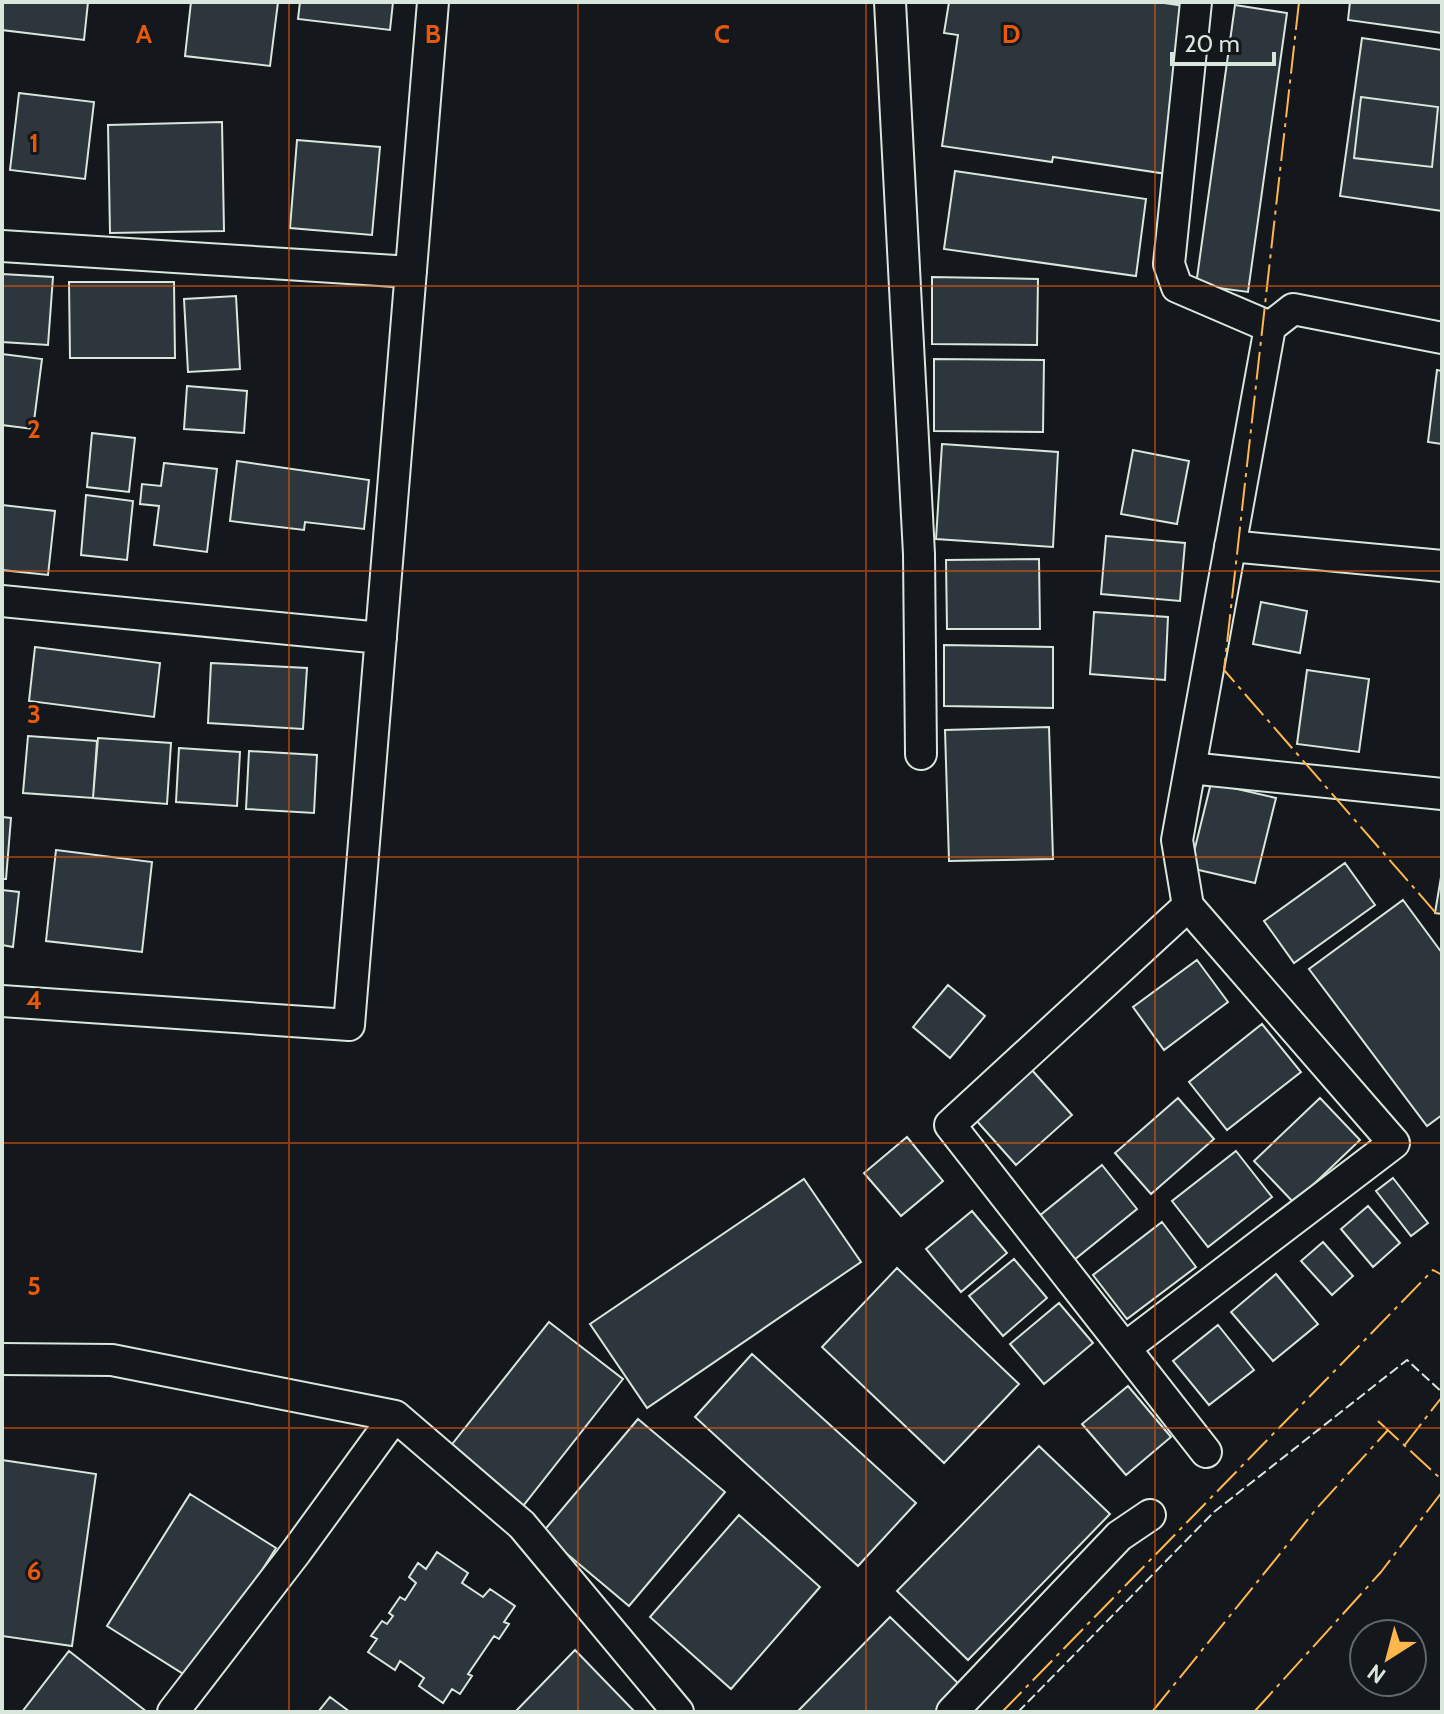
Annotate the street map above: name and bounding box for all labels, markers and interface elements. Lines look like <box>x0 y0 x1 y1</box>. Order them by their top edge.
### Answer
scale bar <box>1172 16 1274 66</box>
text: A <box>136 18 153 50</box>
text: B <box>425 18 441 50</box>
text: C <box>714 18 730 50</box>
text: D <box>1002 18 1020 50</box>
text: 20 m <box>1184 29 1240 58</box>
text: 1 <box>29 127 39 159</box>
text: 2 <box>27 413 41 445</box>
text: 3 <box>27 698 41 730</box>
text: 4 <box>26 984 42 1016</box>
text: 5 <box>27 1270 41 1302</box>
text: 6 <box>27 1555 41 1587</box>
north arrow <box>1348 1618 1428 1698</box>
text: N <box>1362 1658 1391 1689</box>

